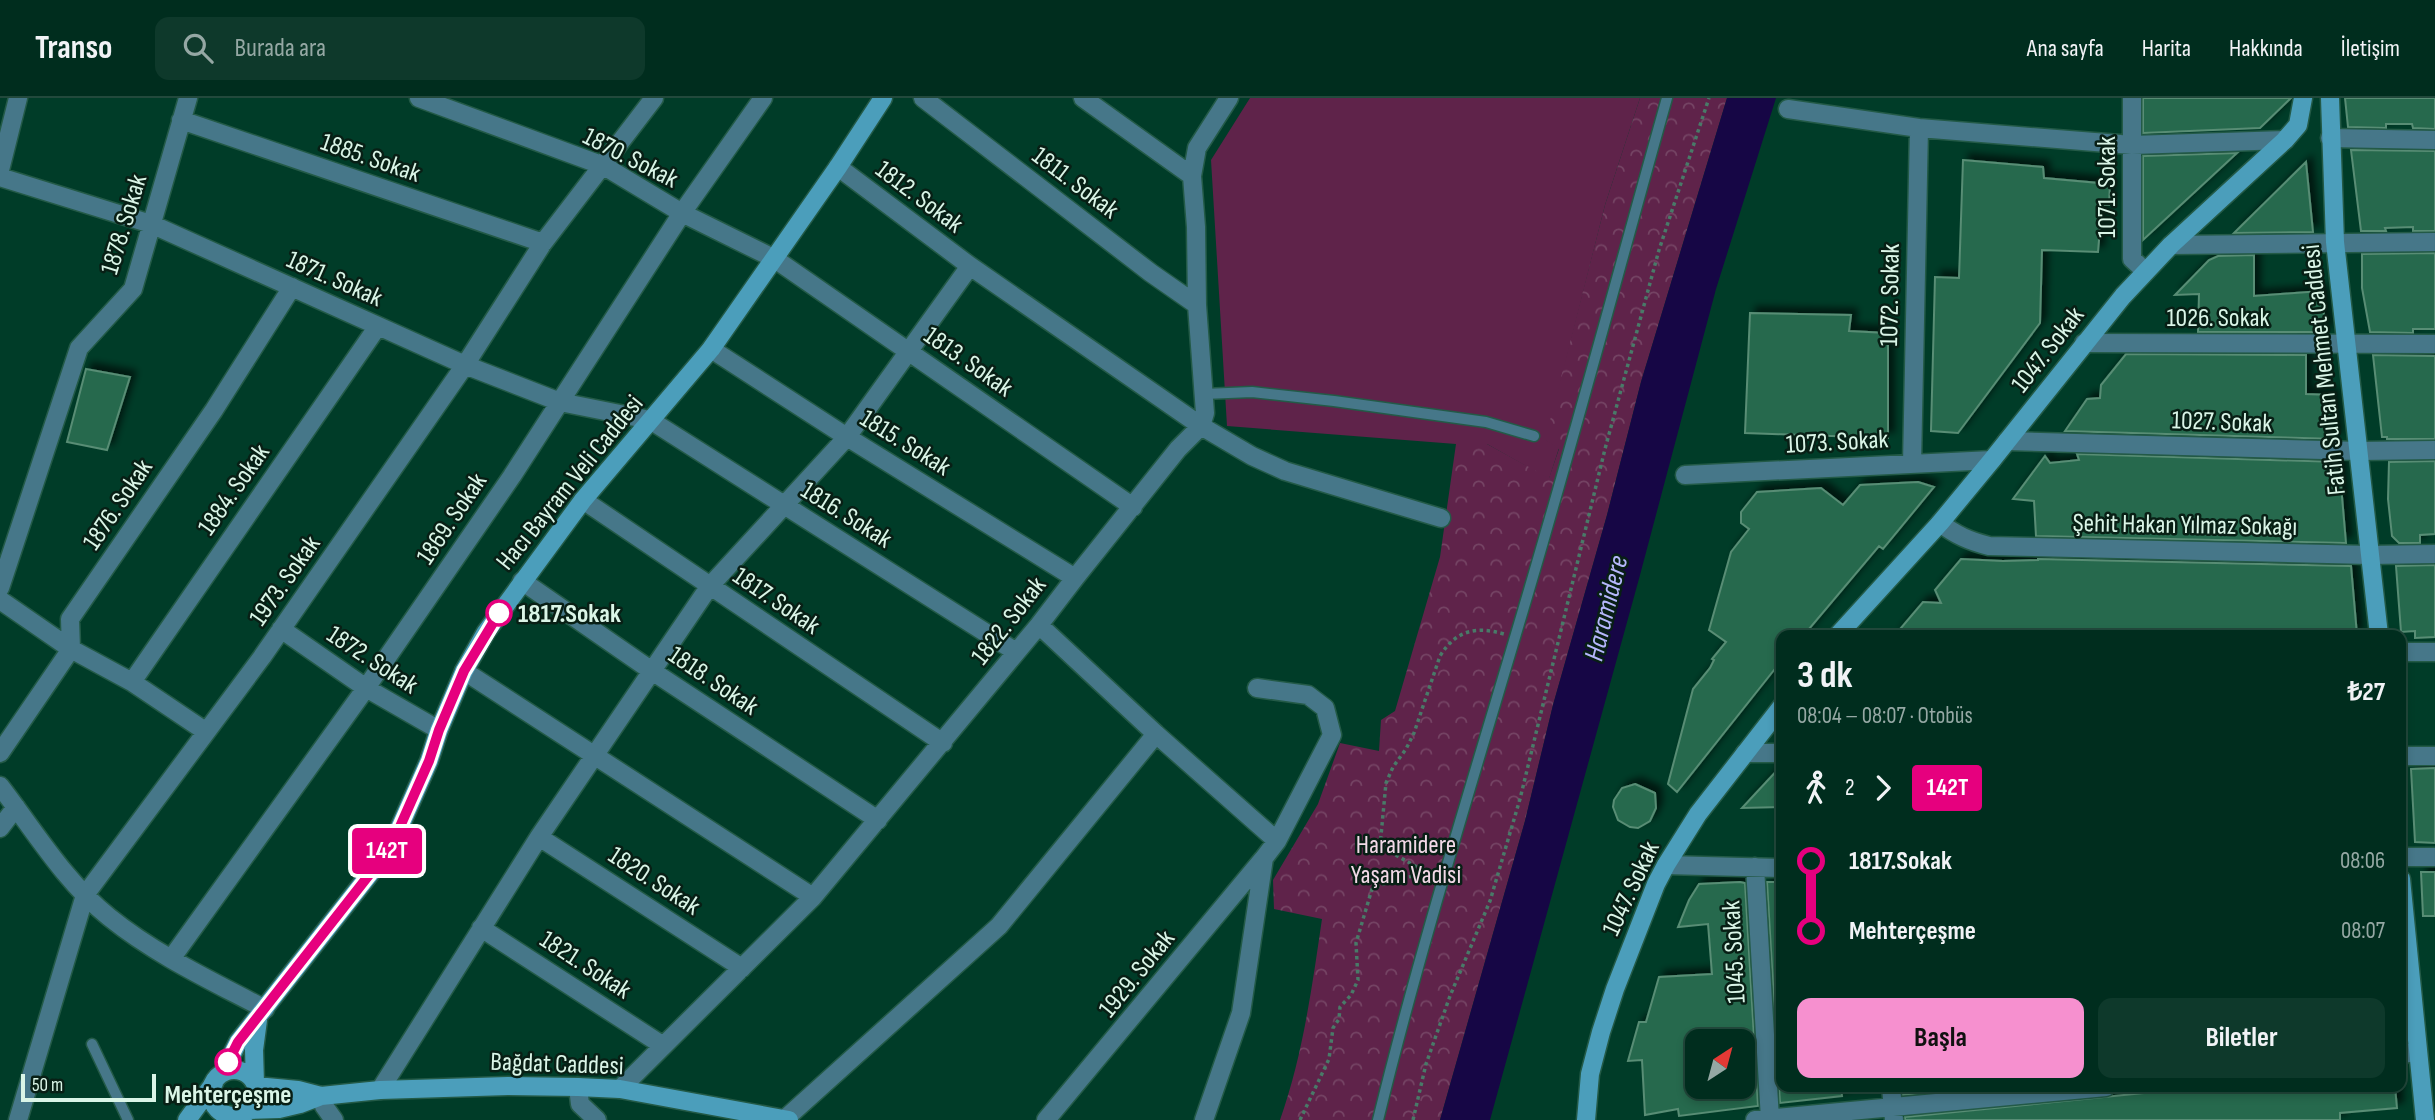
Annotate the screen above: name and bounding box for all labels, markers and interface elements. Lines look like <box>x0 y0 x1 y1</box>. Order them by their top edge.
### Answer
search box <box>155 17 645 80</box>
text: Transo <box>35 28 113 68</box>
icon: search <box>179 29 217 67</box>
text: Burada ara <box>235 33 326 64</box>
text: Ana sayfa <box>2027 34 2104 63</box>
text: Harita <box>2142 34 2191 63</box>
text: Hakkında <box>2229 34 2303 63</box>
text: İletişim <box>2341 34 2400 63</box>
street label: 1870. Sokak <box>578 121 683 195</box>
street label: 1885. Sokak <box>317 127 424 190</box>
street label: 1071. Sokak <box>2092 136 2123 238</box>
street label: 1811. Sokak <box>1026 141 1125 226</box>
street label: 1812. Sokak <box>869 154 969 240</box>
street label: 1878. Sokak <box>95 171 154 278</box>
street label: 1072. Sokak <box>1874 243 1907 347</box>
street label: Fatih Sultan Mehmet Caddesi <box>2296 243 2353 497</box>
street label: 1871. Sokak <box>282 245 387 314</box>
street label: 1047. Sokak <box>2005 301 2091 399</box>
street label: 1026. Sokak <box>2166 303 2270 334</box>
street label: 1813. Sokak <box>918 320 1019 404</box>
street label: Hacı Bayram Veli Caddesi <box>490 389 650 577</box>
street label: 1815. Sokak <box>854 403 956 483</box>
street label: 1027. Sokak <box>2171 405 2273 440</box>
street label: 1073. Sokak <box>1785 424 1889 461</box>
street label: 1884. Sokak <box>192 438 277 541</box>
street label: 1876. Sokak <box>77 454 160 556</box>
street label: 1869. Sokak <box>410 467 494 570</box>
street label: 1816. Sokak <box>795 475 897 555</box>
street label: Şehit Hakan Yılmaz Sokağı <box>2072 508 2298 543</box>
street label: 1973. Sokak <box>243 530 327 632</box>
water label: Haramidere <box>1577 552 1635 665</box>
street label: 1817. Sokak <box>727 561 826 642</box>
street label: 1822. Sokak <box>965 571 1053 671</box>
place label: 1817.Sokak <box>518 599 621 630</box>
marker: 1817.Sokak <box>486 600 512 626</box>
street label: 1872. Sokak <box>321 619 424 701</box>
street label: 1818. Sokak <box>662 640 764 723</box>
text: 3 dk <box>1797 653 1853 698</box>
text: ₺27 <box>2347 677 2385 708</box>
text: 08:04 – 08:07 · Otobüs <box>1797 702 1973 730</box>
icon: walk <box>1797 769 1835 807</box>
icon: forward <box>1864 769 1902 807</box>
text: 142T <box>1926 773 1968 802</box>
text: 2 <box>1845 774 1854 802</box>
line badge: 142T <box>338 828 436 874</box>
park label: Haramidere Yaşam Vadisi <box>1351 830 1461 891</box>
text: 142T <box>366 836 408 865</box>
street label: 1047. Sokak <box>1596 837 1667 941</box>
street label: 1820. Sokak <box>602 840 706 922</box>
text: 1817.Sokak <box>1849 846 1952 877</box>
text: 08:06 <box>2340 847 2385 875</box>
street label: 1045. Sokak <box>1716 900 1753 1004</box>
text: Mehterçeşme <box>1849 916 1976 947</box>
text: 08:07 <box>2341 917 2385 945</box>
street label: 1821. Sokak <box>534 924 637 1006</box>
street label: 1929. Sokak <box>1093 924 1182 1024</box>
button: Başla <box>1797 998 2084 1078</box>
button: Biletler <box>2098 998 2385 1078</box>
north arrow <box>1685 1029 1755 1099</box>
map controls <box>1685 1029 1755 1099</box>
street label: Bağdat Caddesi <box>490 1047 624 1082</box>
marker: Mehterçeşme <box>215 1049 241 1075</box>
scale bar <box>21 1071 156 1103</box>
text: 50 m <box>32 1074 63 1097</box>
place label: Mehterçeşme <box>165 1080 291 1111</box>

